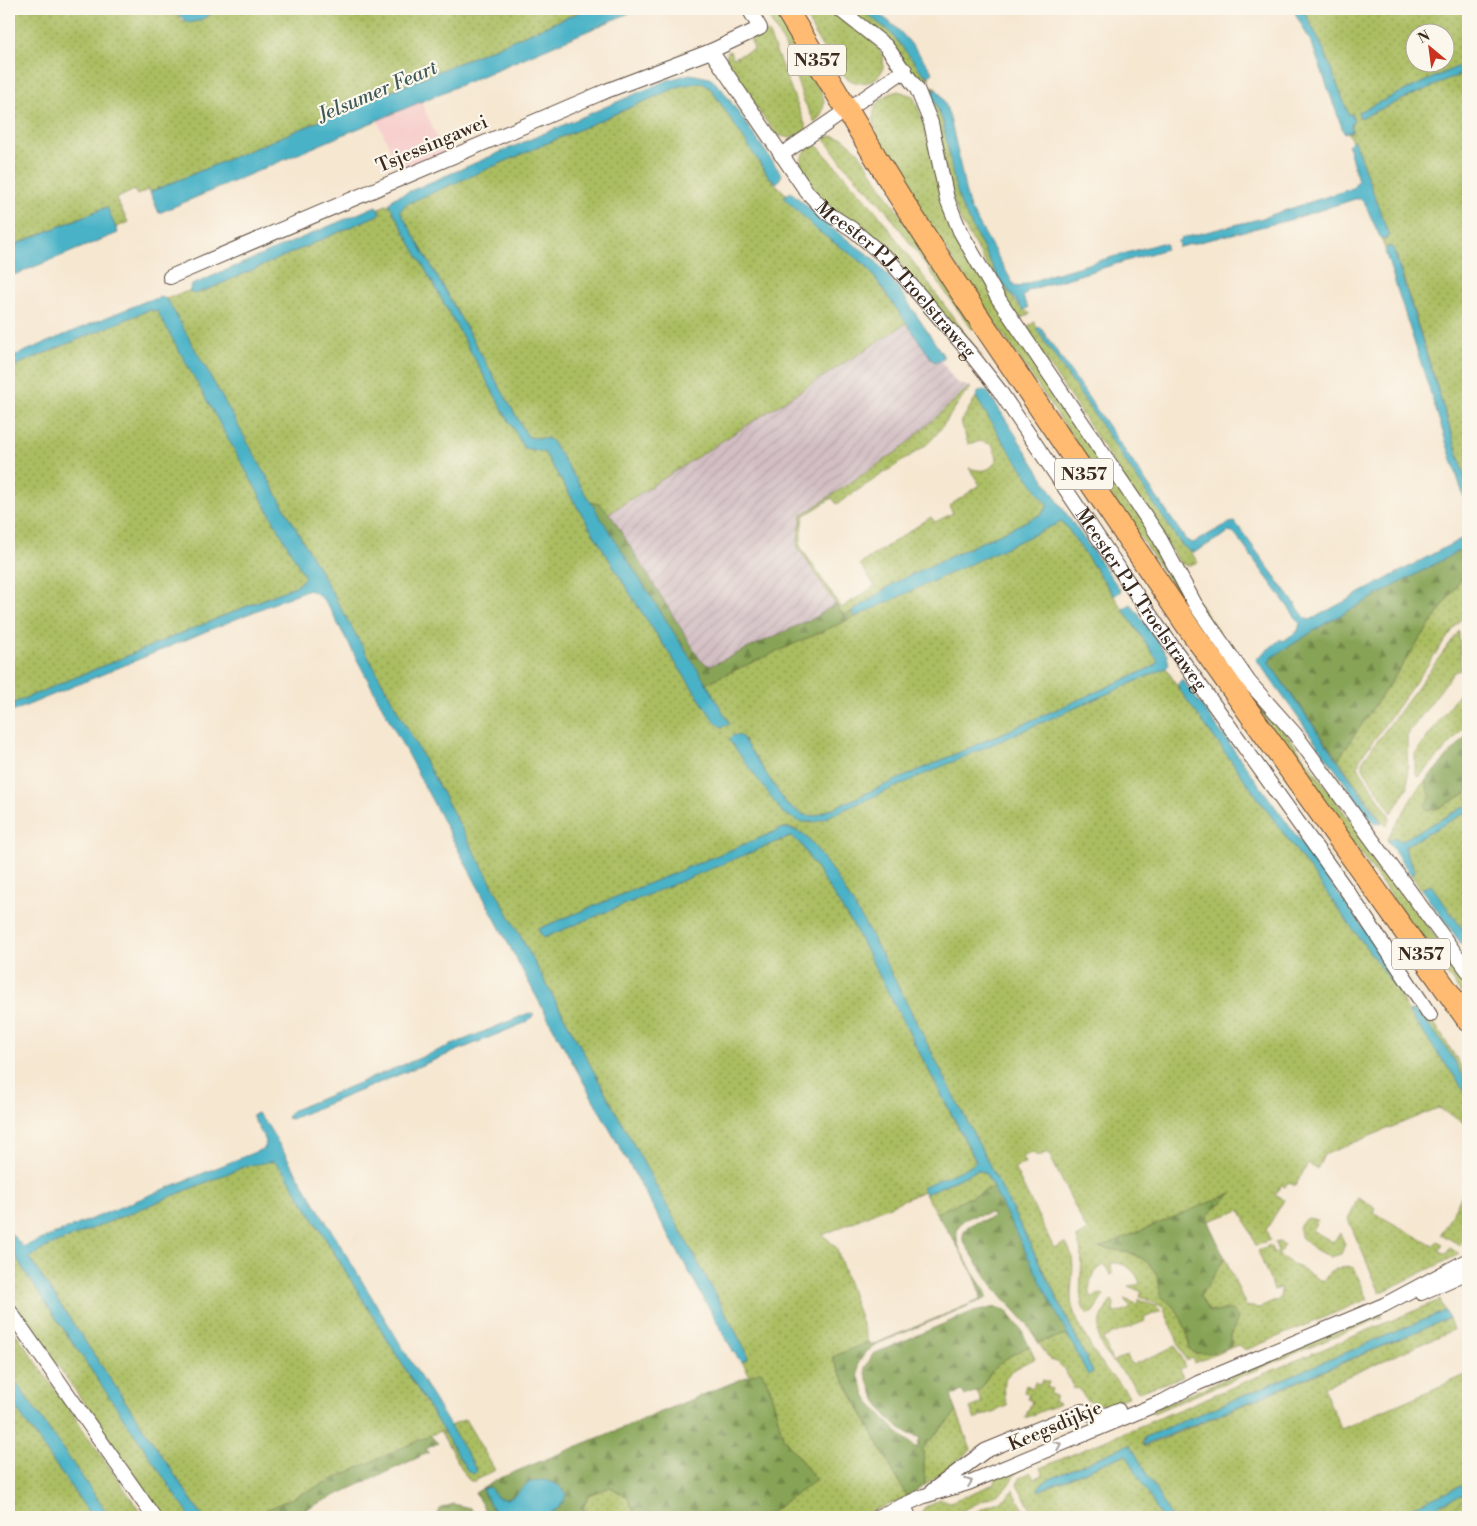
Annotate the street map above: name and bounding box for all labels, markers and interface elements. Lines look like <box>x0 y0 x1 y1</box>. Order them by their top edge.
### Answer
north arrow <box>1404 22 1454 72</box>
text: N <box>1415 27 1433 48</box>
road number: N357 <box>788 44 846 76</box>
water label: Jelsumer Feart <box>313 56 442 129</box>
street label: Tsjessingawei <box>373 110 491 178</box>
street label: Meester P.J. Troelstraweg <box>810 196 981 364</box>
road number: N357 <box>1055 458 1113 489</box>
street label: Meester P.J. Troelstraweg <box>1070 503 1212 696</box>
road number: N357 <box>1392 939 1450 970</box>
street label: Keegsdijkje <box>1004 1395 1106 1457</box>
one-way arrow <box>1053 1441 1062 1452</box>
one-way arrow <box>965 1478 973 1488</box>

